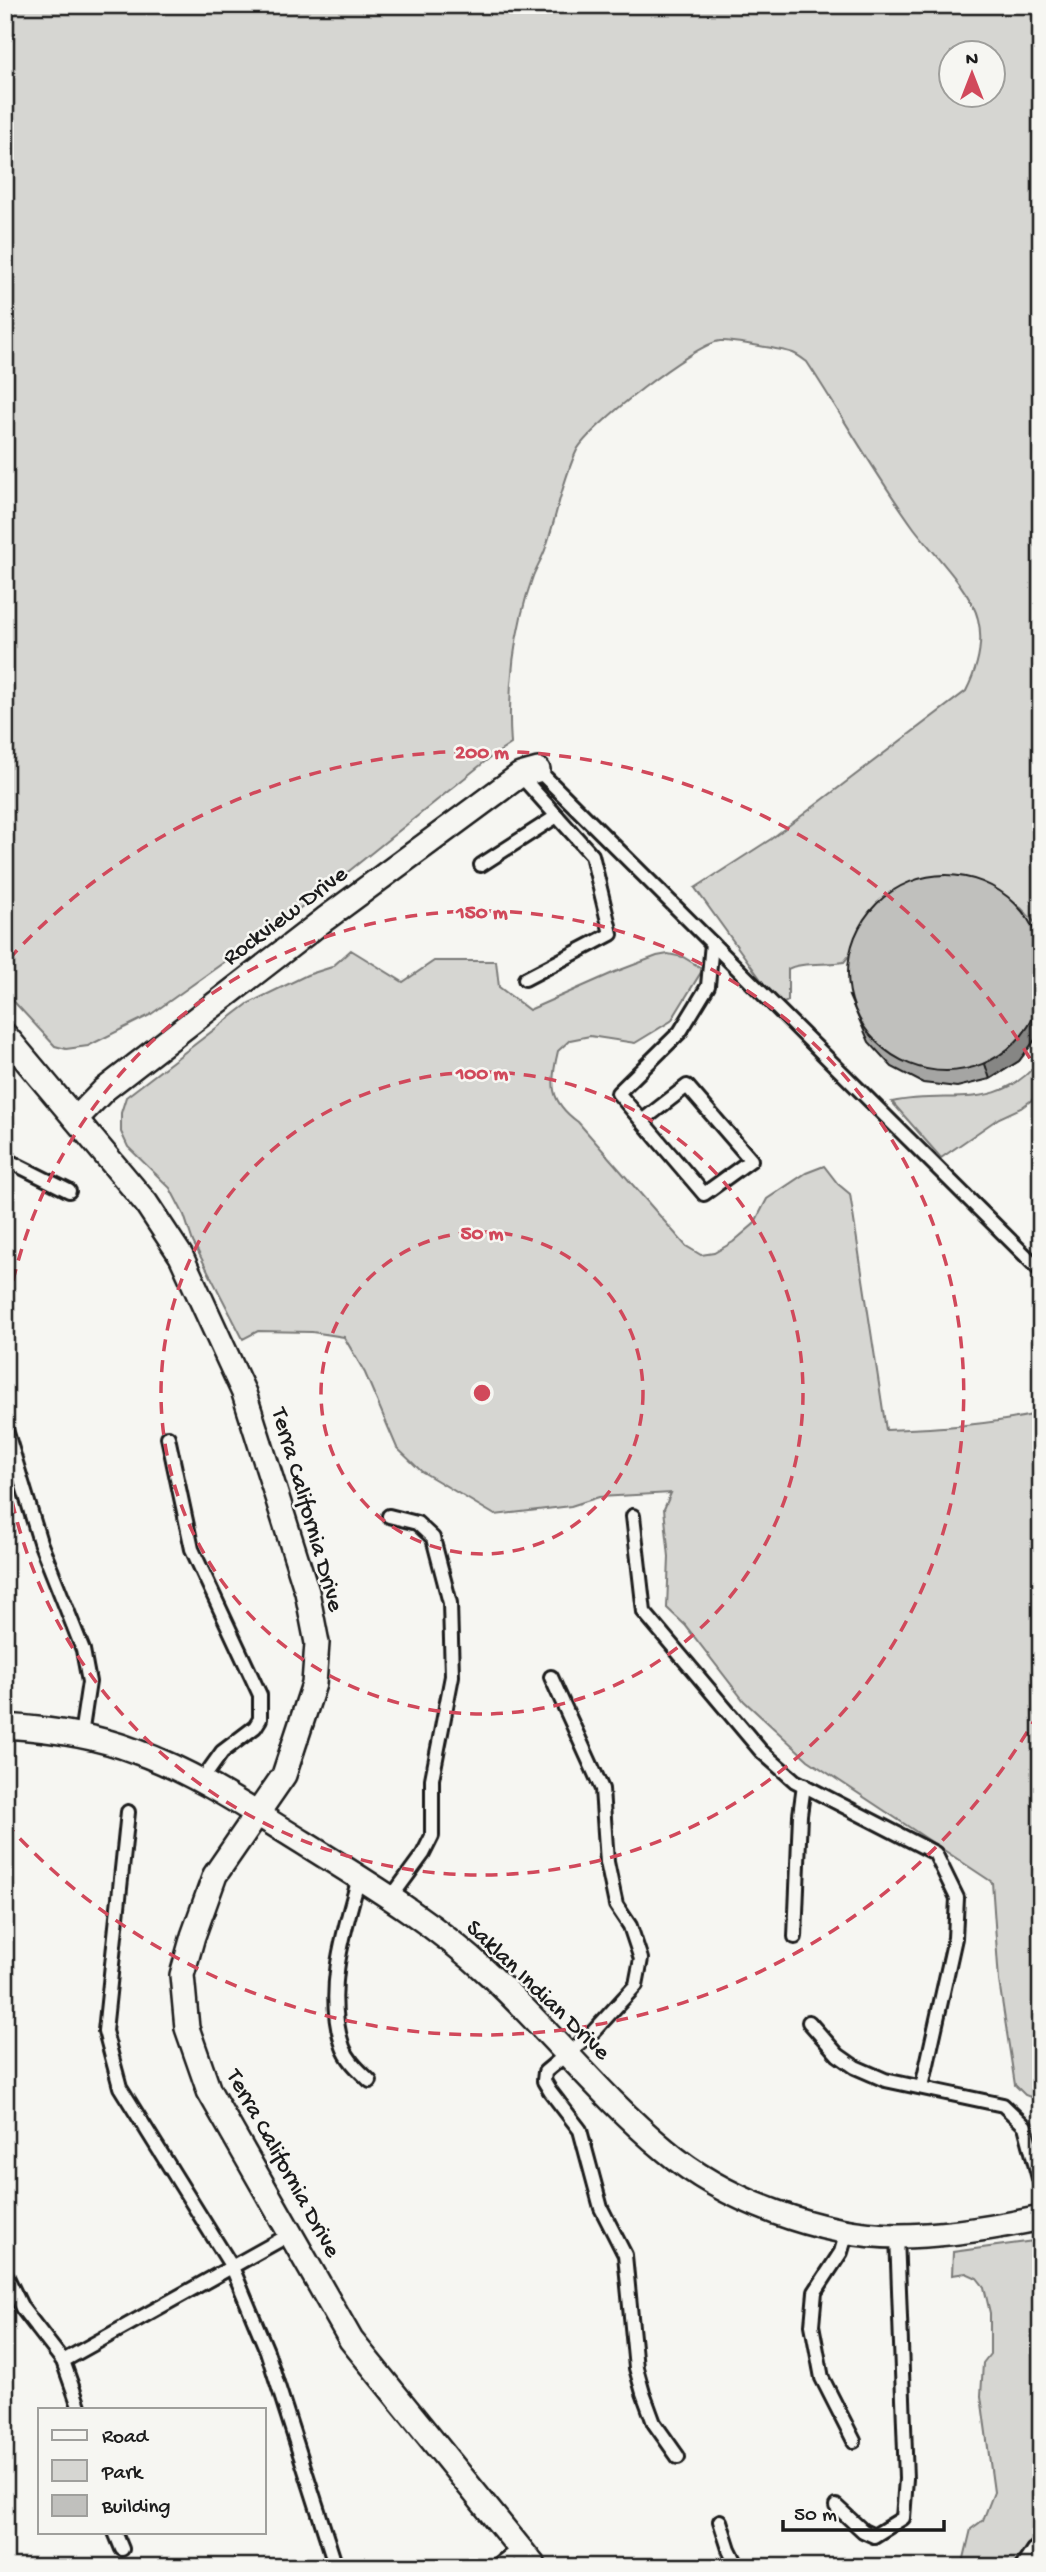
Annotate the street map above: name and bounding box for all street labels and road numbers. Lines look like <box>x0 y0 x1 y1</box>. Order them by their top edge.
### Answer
street label: Rockview Drive <box>218 860 355 973</box>
street label: Terra California Drive <box>262 1403 349 1616</box>
street label: Saklan Indian Drive <box>459 1915 616 2068</box>
street label: Terra California Drive <box>217 2063 346 2264</box>

